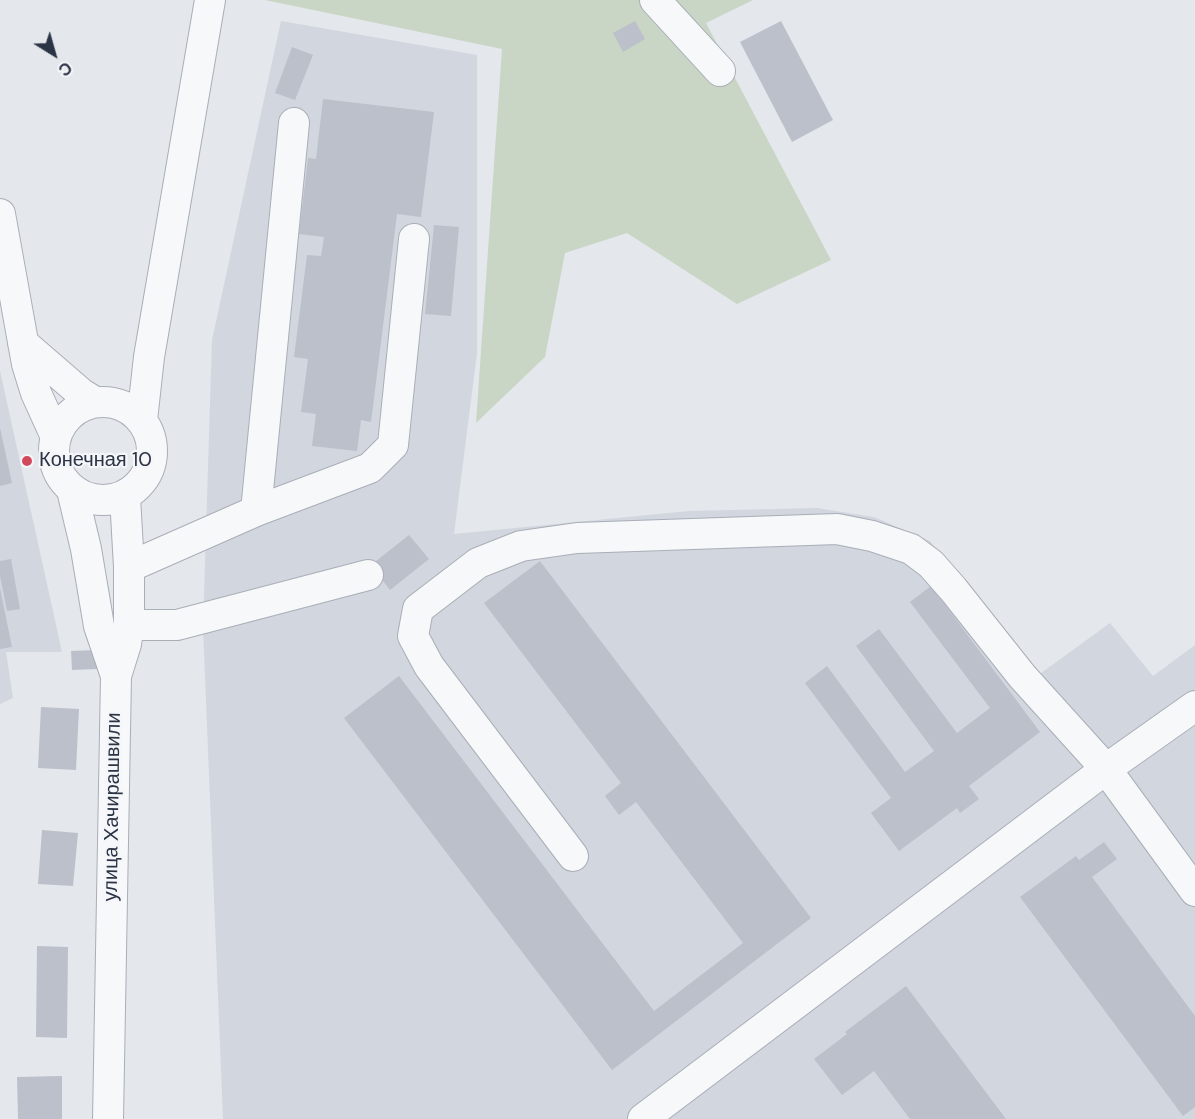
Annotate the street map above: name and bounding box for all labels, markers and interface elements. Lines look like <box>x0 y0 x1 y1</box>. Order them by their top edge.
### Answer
north arrow <box>24 24 84 84</box>
text: С <box>54 57 76 81</box>
place label: Конечная 10 <box>39 449 152 473</box>
marker: Конечная 10 <box>20 454 34 468</box>
street label: улица Хачирашвили <box>99 712 127 902</box>

